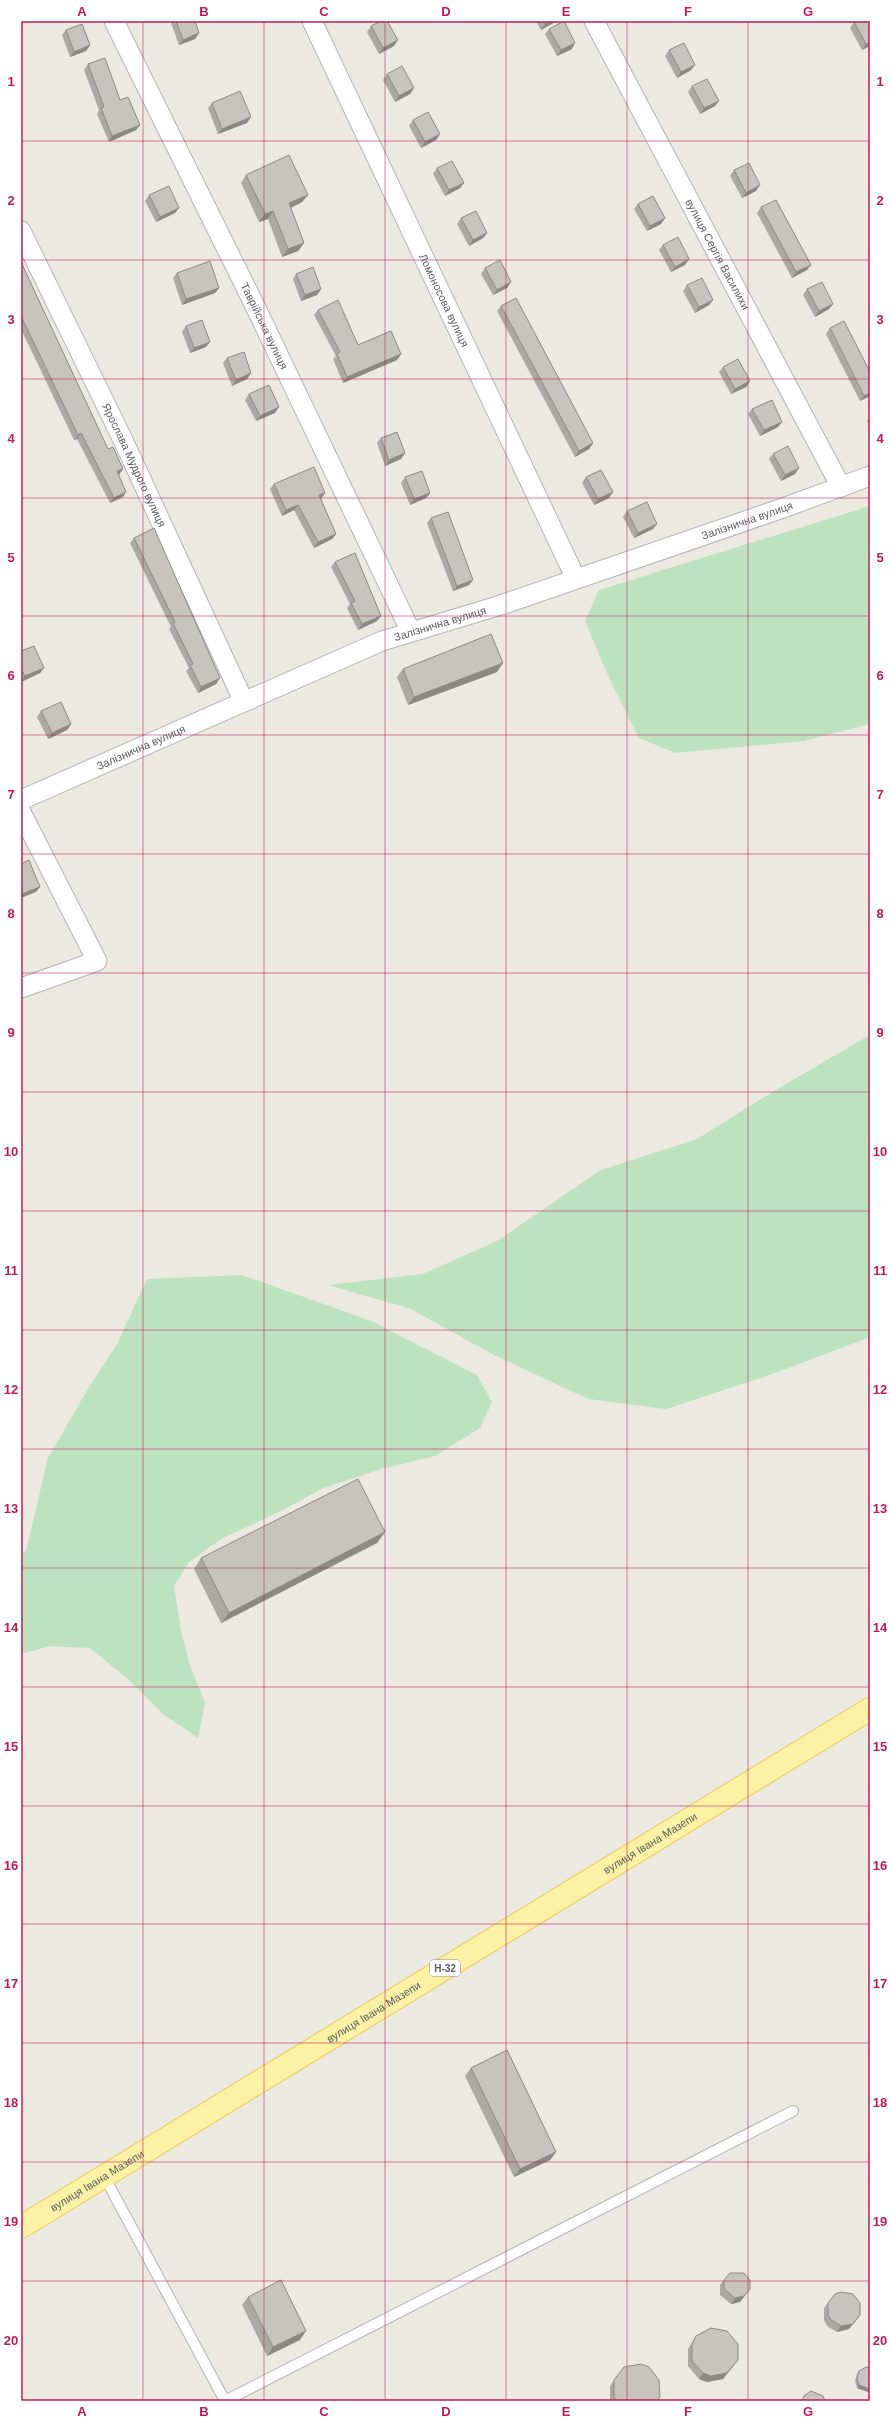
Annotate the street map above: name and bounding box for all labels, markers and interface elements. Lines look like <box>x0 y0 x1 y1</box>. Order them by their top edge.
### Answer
text: A <box>77 4 87 19</box>
text: B <box>199 4 209 19</box>
text: C <box>319 4 329 19</box>
text: D <box>441 4 451 19</box>
text: E <box>562 4 571 19</box>
text: F <box>684 4 692 19</box>
text: G <box>803 4 813 19</box>
text: 1 <box>7 74 15 89</box>
text: 1 <box>876 74 884 89</box>
text: 2 <box>7 193 15 208</box>
text: 2 <box>876 193 884 208</box>
street label: вулиця Сергія Василихи <box>683 197 752 312</box>
street label: Ломоносова вулиця <box>417 252 471 349</box>
street label: Таврійська вулиця <box>239 281 290 371</box>
text: 3 <box>7 312 15 327</box>
text: 3 <box>876 312 884 327</box>
street label: Ярослава Мудрого вулиця <box>100 401 168 529</box>
text: 4 <box>7 431 15 446</box>
text: 4 <box>876 431 884 446</box>
street label: Залізнична вулиця <box>700 499 794 542</box>
text: 5 <box>7 550 15 565</box>
text: 5 <box>876 550 884 565</box>
street label: Залізнична вулиця <box>392 604 487 643</box>
text: 6 <box>7 668 15 683</box>
text: 6 <box>876 668 884 683</box>
street label: Залізнична вулиця <box>95 722 187 772</box>
text: 7 <box>7 787 15 802</box>
text: 7 <box>876 787 884 802</box>
text: 8 <box>7 906 15 921</box>
text: 8 <box>876 906 884 921</box>
text: 9 <box>7 1025 15 1040</box>
text: 9 <box>876 1025 884 1040</box>
text: 10 <box>4 1144 18 1159</box>
text: 10 <box>873 1144 887 1159</box>
text: 11 <box>4 1263 18 1278</box>
text: 11 <box>873 1263 887 1278</box>
text: 12 <box>4 1382 18 1397</box>
text: 12 <box>873 1382 887 1397</box>
text: 13 <box>4 1501 18 1516</box>
text: 13 <box>873 1501 887 1516</box>
text: 14 <box>4 1620 19 1635</box>
text: 14 <box>873 1620 888 1635</box>
text: 15 <box>4 1739 18 1754</box>
text: 15 <box>873 1739 887 1754</box>
street label: вулиця Івана Мазепи <box>601 1810 699 1876</box>
text: 16 <box>4 1858 18 1873</box>
text: 16 <box>873 1858 887 1873</box>
road number: Н-32 <box>430 1960 460 1976</box>
text: 17 <box>4 1976 18 1991</box>
text: 17 <box>873 1976 887 1991</box>
street label: вулиця Івана Мазепи <box>325 1979 423 2045</box>
text: 18 <box>4 2095 18 2110</box>
text: 18 <box>873 2095 887 2110</box>
street label: вулиця Івана Мазепи <box>48 2148 146 2214</box>
text: 19 <box>4 2214 18 2229</box>
text: 19 <box>873 2214 887 2229</box>
text: 20 <box>4 2333 18 2348</box>
text: 20 <box>873 2333 887 2348</box>
text: A <box>77 2404 87 2419</box>
text: B <box>199 2404 209 2419</box>
text: C <box>319 2404 329 2419</box>
text: D <box>441 2404 451 2419</box>
text: E <box>562 2404 571 2419</box>
text: F <box>684 2404 692 2419</box>
text: G <box>803 2404 813 2419</box>

